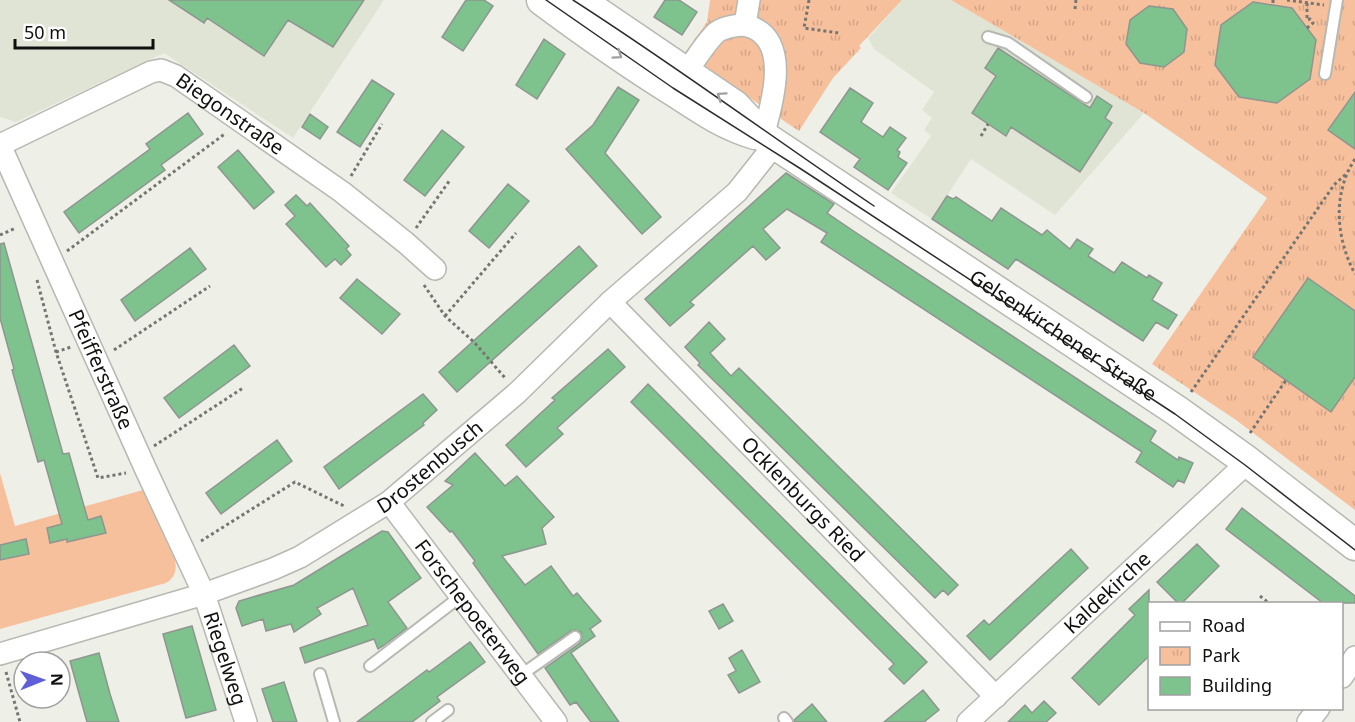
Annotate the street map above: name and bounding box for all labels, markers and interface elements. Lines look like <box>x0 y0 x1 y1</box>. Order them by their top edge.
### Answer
scale bar <box>15 12 153 50</box>
text: 50 m <box>24 20 66 44</box>
one-way arrow <box>612 48 623 59</box>
street label: Biegonstraße <box>171 66 290 161</box>
one-way arrow <box>717 92 728 103</box>
street label: Gelsenkirchener Straße <box>964 263 1162 407</box>
street label: Pfeifferstraße <box>63 305 140 433</box>
street label: Drostenbusch <box>372 414 488 519</box>
street label: Ocklenburgs Ried <box>736 430 871 568</box>
street label: Forschepoeterweg <box>409 534 537 690</box>
street label: Kaldekirche <box>1058 545 1156 639</box>
legend <box>1148 602 1343 710</box>
street label: Riegelweg <box>198 608 254 709</box>
text: Road <box>1202 613 1245 637</box>
text: Park <box>1202 643 1240 667</box>
north arrow <box>12 650 72 710</box>
text: N <box>46 673 68 686</box>
text: Building <box>1202 673 1272 697</box>

